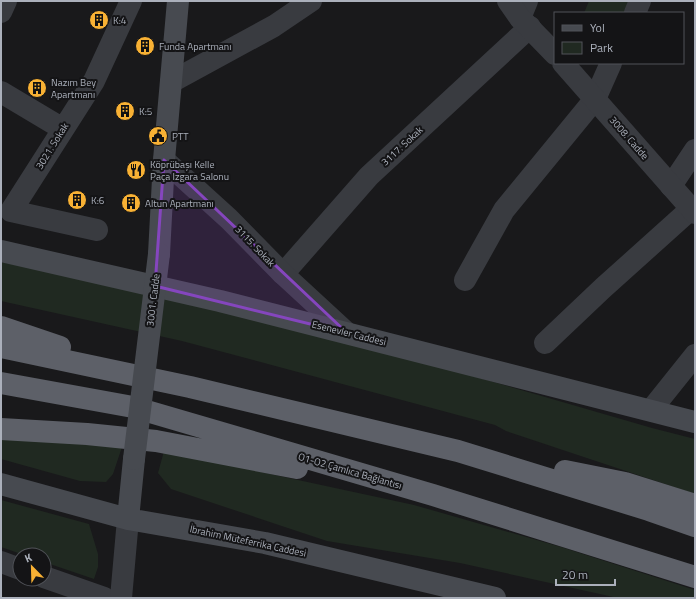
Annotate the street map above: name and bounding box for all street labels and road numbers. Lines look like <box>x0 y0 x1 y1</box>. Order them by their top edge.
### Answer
street label: 3008. Cadde <box>606 113 652 163</box>
street label: 3021. Sokak <box>32 120 72 172</box>
street label: 3117. Sokak <box>378 123 426 169</box>
street label: 3115. Sokak <box>232 222 279 270</box>
street label: 3001. Cadde <box>142 273 164 327</box>
street label: Esenevler Caddesi <box>310 316 388 350</box>
street label: O1-O2 Çamlıca Bağlantısı <box>296 449 404 493</box>
street label: İbrahim Müteferrika Caddesi <box>188 521 308 561</box>

